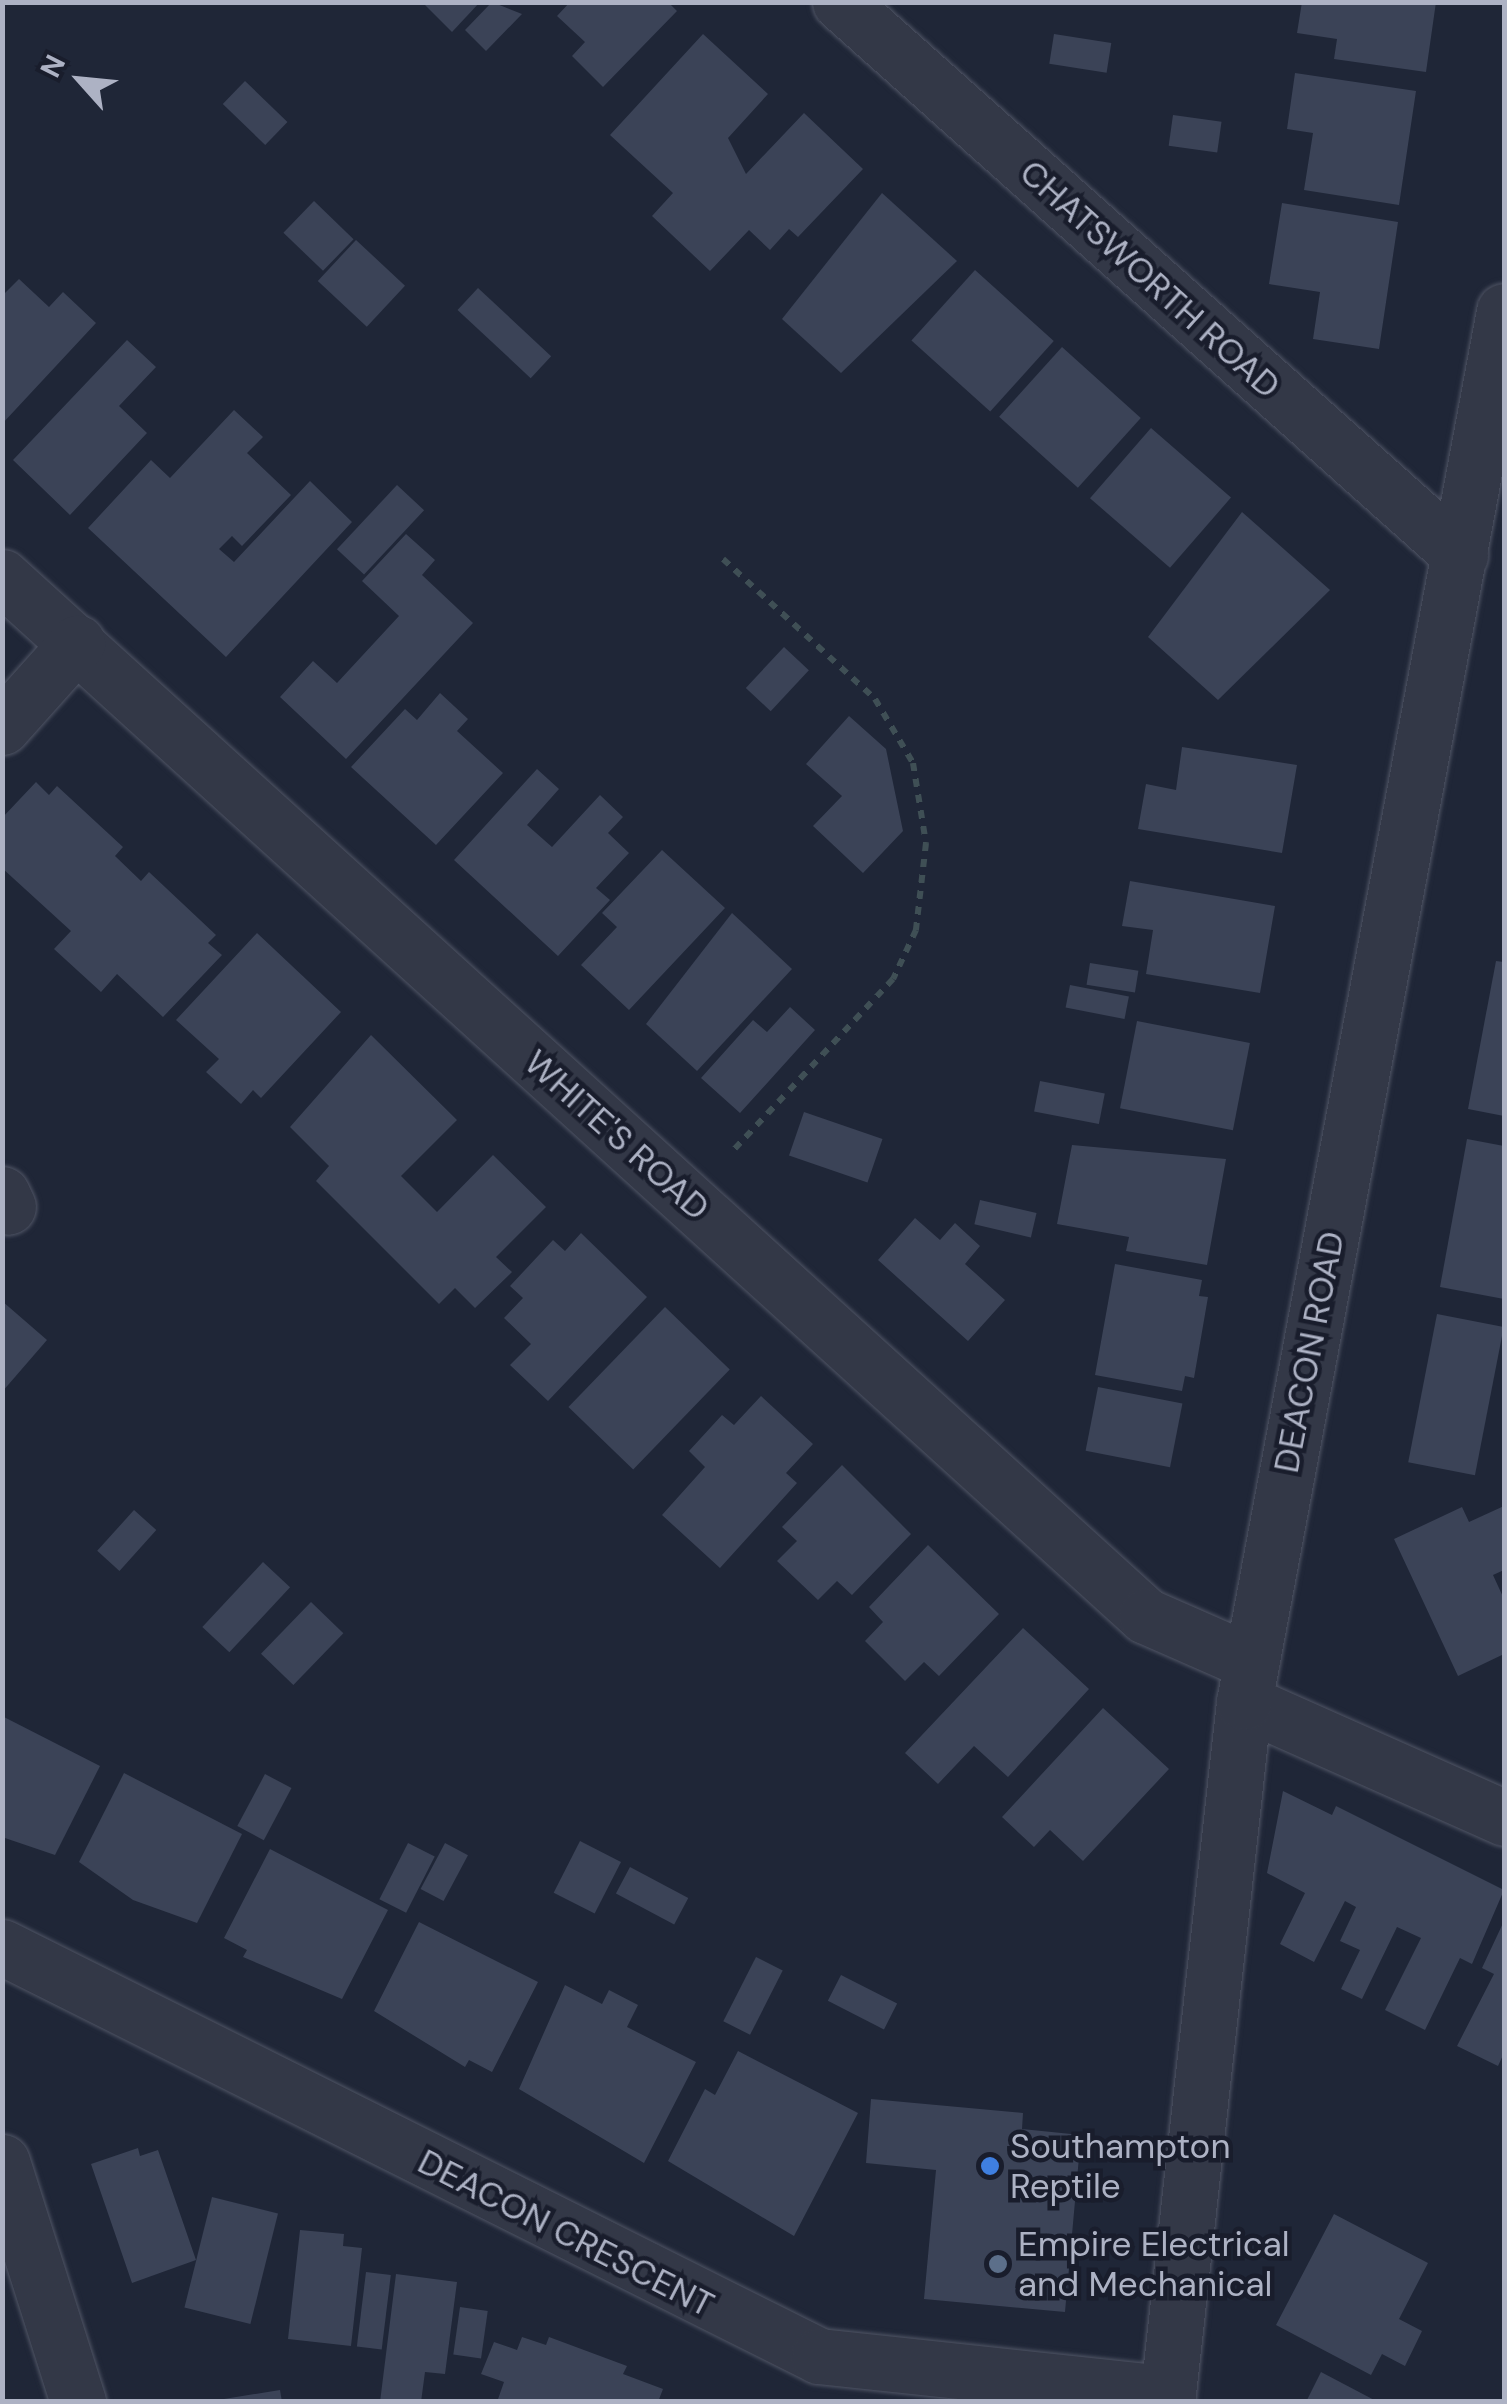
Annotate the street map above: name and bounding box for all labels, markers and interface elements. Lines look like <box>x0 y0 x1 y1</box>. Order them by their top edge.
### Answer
north arrow <box>30 30 130 130</box>
text: N <box>32 49 74 84</box>
street label: CHATSWORTH ROAD <box>1011 151 1289 407</box>
street label: WHITE'S ROAD <box>516 1041 718 1229</box>
street label: DEACON ROAD <box>1265 1228 1353 1476</box>
place label: Southampton Reptile <box>1010 2125 1230 2207</box>
street label: DEACON CRESCENT <box>411 2140 721 2326</box>
marker: Southampton Reptile <box>979 2155 1001 2177</box>
place label: Empire Electrical and Mechanical <box>1018 2223 1290 2305</box>
marker: Empire Electrical and Mechanical <box>987 2253 1009 2275</box>

